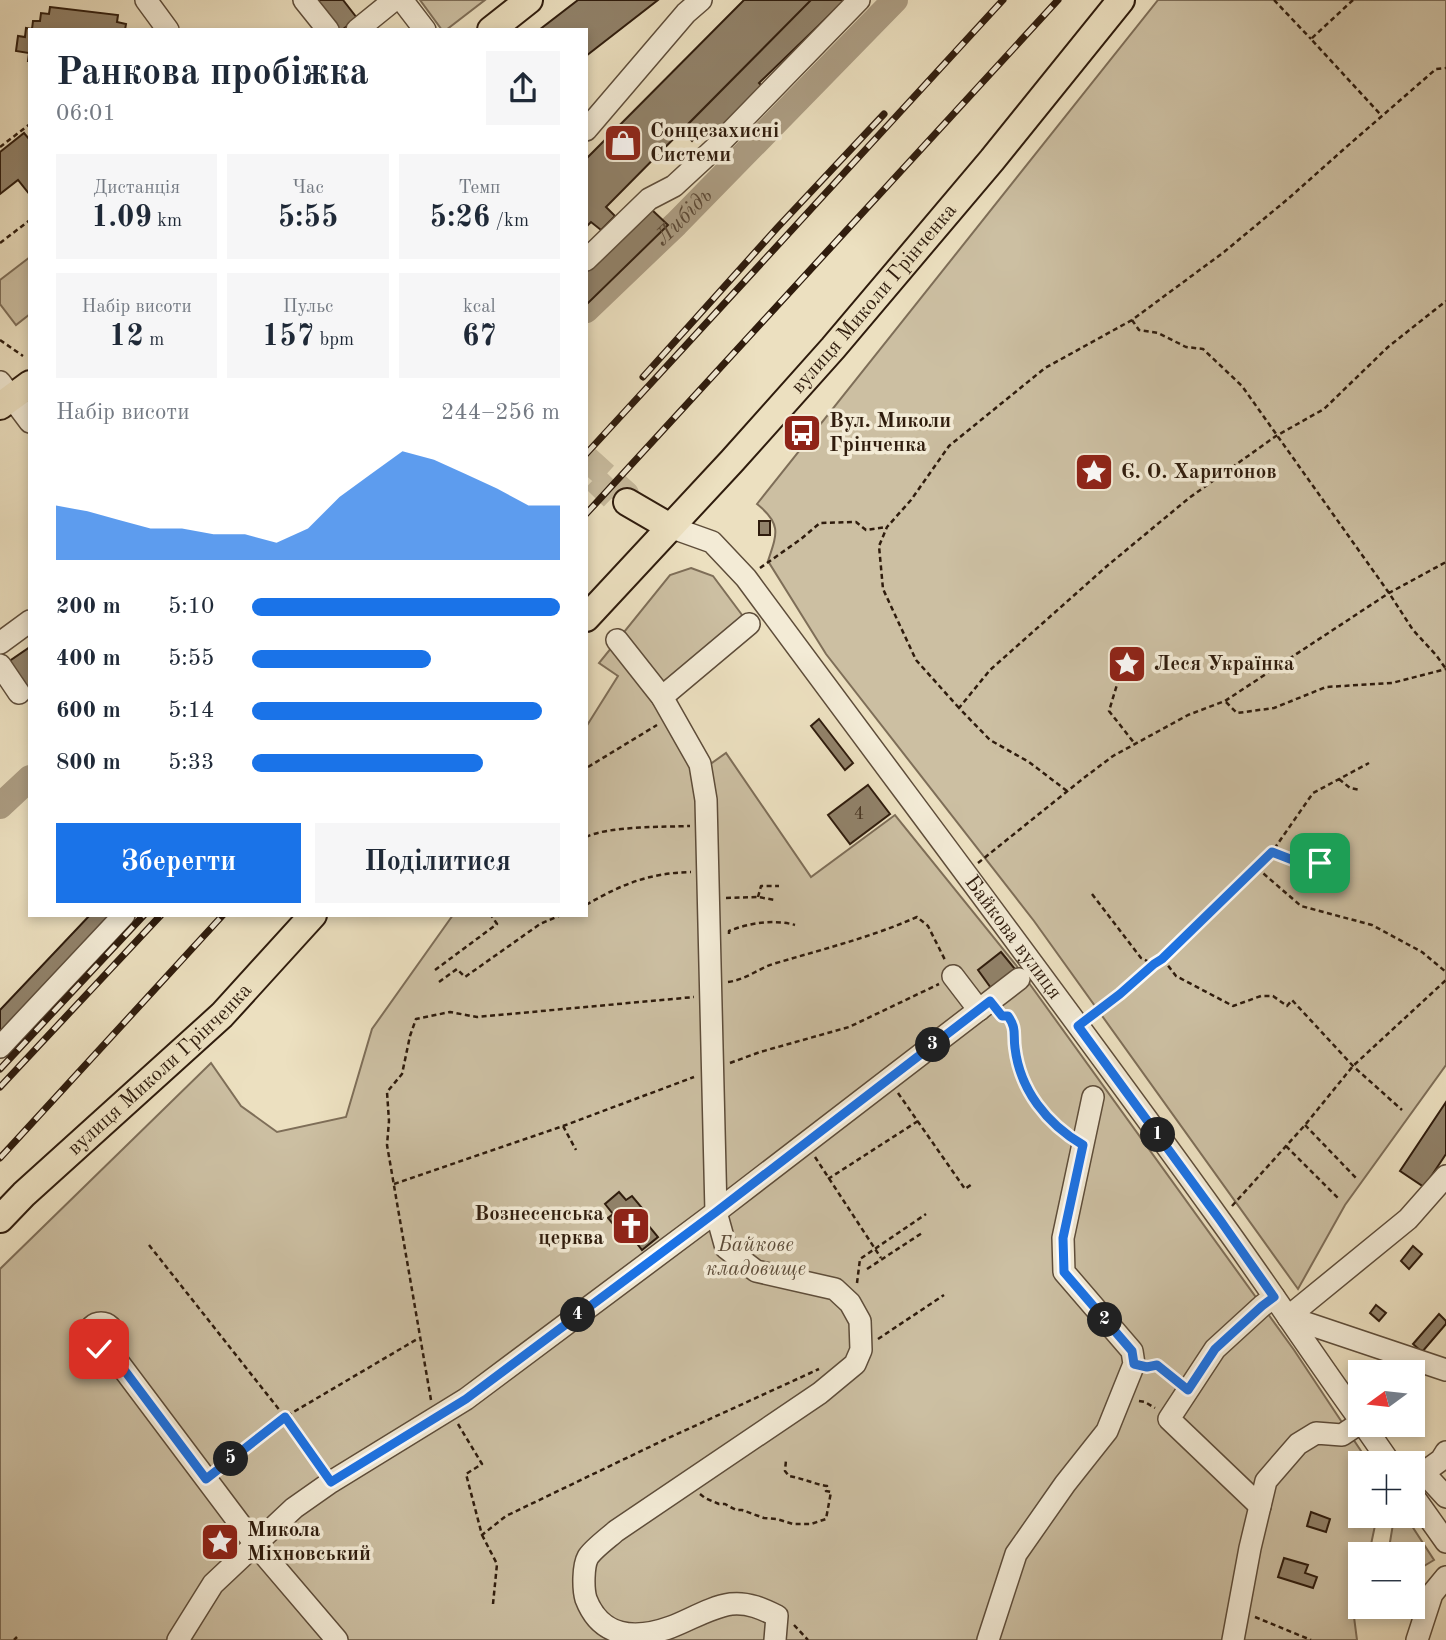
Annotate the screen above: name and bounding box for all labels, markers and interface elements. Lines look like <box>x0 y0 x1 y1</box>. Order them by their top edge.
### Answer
button: share <box>486 51 560 125</box>
text: Ранкова пробіжка <box>56 55 369 93</box>
text: 06:01 <box>56 102 116 125</box>
place label: Сонцезахисні Системи <box>650 121 779 166</box>
shop icon: Сонцезахисні Системи <box>602 122 644 164</box>
text: Дистанція <box>93 179 180 198</box>
text: Час <box>292 179 324 198</box>
text: Темп <box>458 179 501 198</box>
water label: Либідь <box>650 183 716 250</box>
street label: вулиця Миколи Грінченка <box>787 200 961 398</box>
text: 1.09 <box>91 203 152 233</box>
text: 5:55 <box>278 203 338 233</box>
text: 5:26 <box>430 203 490 233</box>
text: km <box>152 212 182 231</box>
text: /km <box>490 212 529 231</box>
text: Набір висоти <box>82 298 192 317</box>
text: Пульс <box>283 298 333 317</box>
text: kcal <box>463 298 496 317</box>
text: 12 <box>109 322 144 352</box>
text: 157 <box>262 322 314 352</box>
text: 67 <box>462 322 497 352</box>
text: m <box>144 331 164 350</box>
text: bpm <box>314 331 354 350</box>
text: Набір висоти <box>56 401 190 424</box>
text: 244–256 m <box>441 401 560 424</box>
place label: Вул. Миколи Грінченка <box>829 411 951 456</box>
bus stop icon: Вул. Миколи Грінченка <box>781 412 823 454</box>
place icon: Є. О. Харитонов <box>1073 451 1115 493</box>
place label: Є. О. Харитонов <box>1121 462 1277 483</box>
text: 200 m <box>56 595 121 618</box>
text: 5:10 <box>168 595 214 618</box>
place icon: Леся Українка <box>1106 643 1148 685</box>
text: 400 m <box>56 647 121 670</box>
text: 5:55 <box>168 647 214 670</box>
place label: Леся Українка <box>1154 654 1295 675</box>
text: 600 m <box>56 699 121 722</box>
text: 5:14 <box>168 699 214 722</box>
text: 800 m <box>56 751 121 774</box>
text: 5:33 <box>168 751 214 774</box>
house number: 4 <box>854 805 864 823</box>
button: Зберегти <box>56 823 301 903</box>
button: Поділитися <box>315 823 560 903</box>
pin <box>1290 833 1350 893</box>
icon: arrive <box>1301 844 1339 882</box>
street label: Байкова вулиця <box>961 872 1066 1003</box>
street label: вулиця Миколи Грінченка <box>64 979 256 1159</box>
pin: 3 <box>916 1028 950 1062</box>
text: 3 <box>927 1035 938 1054</box>
pin: 1 <box>1140 1118 1176 1152</box>
text: 1 <box>1152 1125 1163 1144</box>
place label: Вознесенська церква <box>474 1204 604 1249</box>
church icon: Вознесенська церква <box>610 1205 652 1247</box>
park label: Байкове кладовище <box>706 1235 806 1280</box>
pin: 4 <box>560 1298 596 1332</box>
pin: 2 <box>1088 1302 1122 1338</box>
text: 4 <box>572 1305 583 1324</box>
text: 2 <box>1099 1310 1110 1329</box>
pin <box>69 1319 129 1379</box>
icon: check <box>80 1330 118 1368</box>
north arrow <box>1348 1360 1424 1437</box>
map controls <box>1348 1360 1425 1619</box>
pin: 5 <box>214 1442 248 1476</box>
text: 5 <box>225 1449 236 1468</box>
button: + <box>1348 1451 1425 1528</box>
place label: Микола Міхновський <box>247 1520 371 1565</box>
place icon: Микола Міхновський <box>199 1521 241 1563</box>
button: − <box>1348 1542 1425 1619</box>

